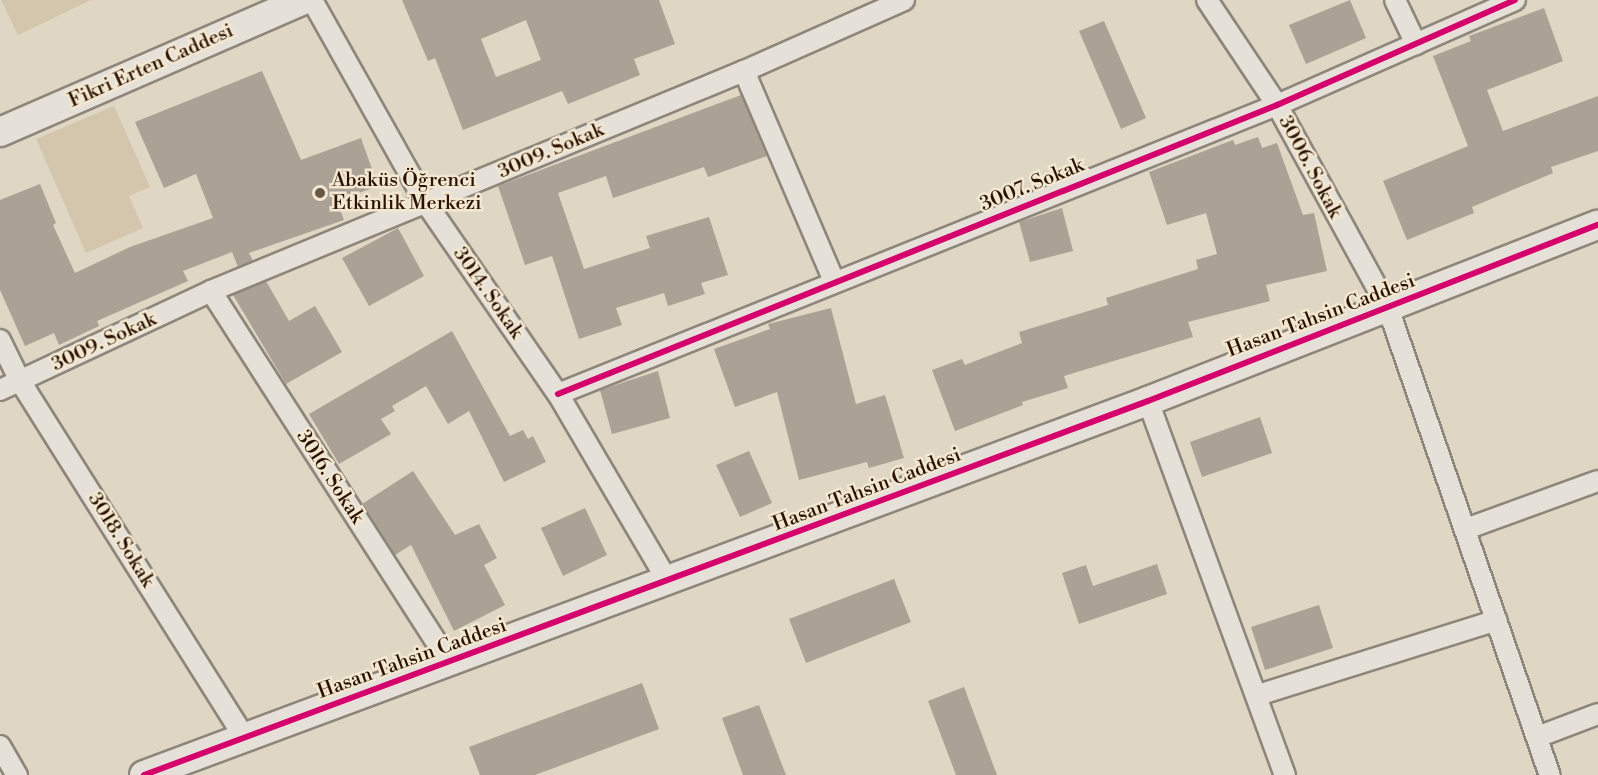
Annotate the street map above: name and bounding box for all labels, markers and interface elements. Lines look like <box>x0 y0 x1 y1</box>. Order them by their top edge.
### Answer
street label: Fikri Erten Caddesi <box>65 19 237 113</box>
street label: 3006. Sokak <box>1273 112 1347 222</box>
street label: 3009. Sokak <box>494 118 608 184</box>
street label: 3007. Sokak <box>977 153 1087 217</box>
place label: Abaküs Öğrenci Etkinlik Merkezi <box>332 169 482 216</box>
marker: Abaküs Öğrenci Etkinlik Merkezi <box>313 186 327 200</box>
street label: 3014. Sokak <box>448 243 528 343</box>
street label: Hasan Tahsin Caddesi <box>1224 269 1418 363</box>
street label: 3009. Sokak <box>48 307 160 377</box>
street label: 3016. Sokak <box>291 426 369 528</box>
street label: Hasan Tahsin Caddesi <box>770 443 964 537</box>
street label: 3018. Sokak <box>82 488 160 592</box>
street label: Hasan Tahsin Caddesi <box>314 614 510 704</box>

